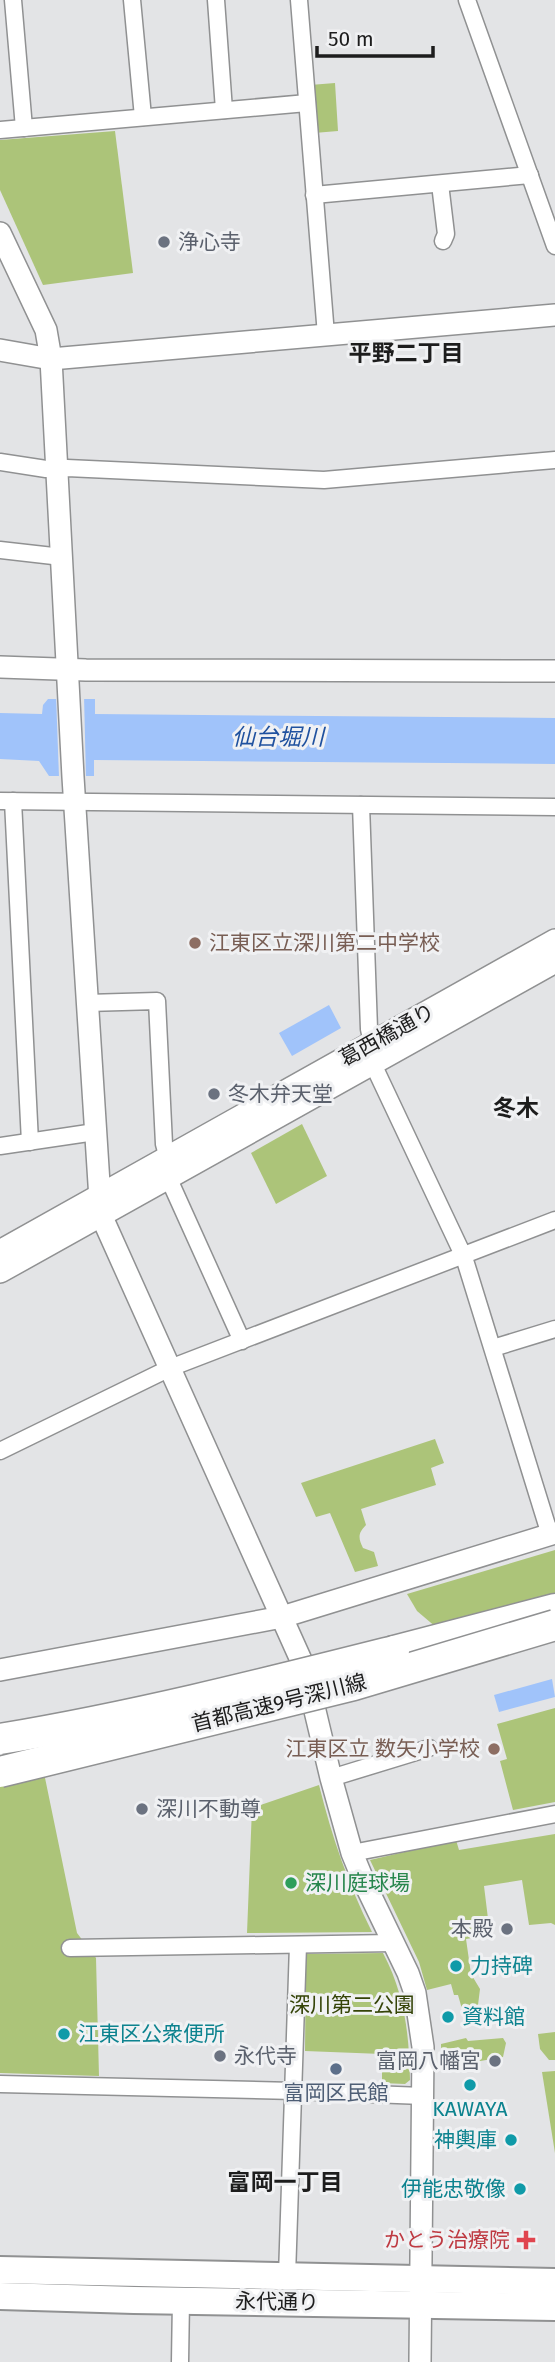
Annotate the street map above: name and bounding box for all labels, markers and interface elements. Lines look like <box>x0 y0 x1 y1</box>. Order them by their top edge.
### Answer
scale bar <box>317 14 433 58</box>
text: 50 m <box>328 26 374 52</box>
place label: 浄心寺 <box>178 229 241 255</box>
marker: 浄心寺 <box>156 234 172 250</box>
district label: 平野二丁目 <box>349 339 464 367</box>
water label: 仙台堀川 <box>232 723 327 751</box>
place label: 江東区立深川第二中学校 <box>209 930 440 956</box>
marker: 江東区立深川第二中学校 <box>187 935 203 951</box>
street label: 葛西橋通り <box>335 998 439 1072</box>
place label: 冬木弁天堂 <box>228 1081 333 1107</box>
marker: 冬木弁天堂 <box>206 1086 222 1102</box>
district label: 冬木 <box>493 1094 539 1122</box>
street label: 首都高速9号深川線 <box>189 1669 369 1737</box>
place label: 江東区立 数矢小学校 <box>285 1736 480 1762</box>
marker: 江東区立 数矢小学校 <box>486 1741 502 1757</box>
place label: 深川不動尊 <box>156 1796 261 1822</box>
marker: 深川不動尊 <box>134 1801 150 1817</box>
place label: 深川庭球場 <box>305 1870 410 1896</box>
marker: 深川庭球場 <box>283 1875 299 1891</box>
place label: 本殿 <box>451 1916 493 1942</box>
marker: 本殿 <box>499 1921 515 1937</box>
place label: 力持碑 <box>470 1953 533 1979</box>
marker: 力持碑 <box>448 1958 464 1974</box>
park label: 深川第二公園 <box>289 1992 415 2018</box>
place label: 資料館 <box>462 2004 525 2030</box>
marker: 資料館 <box>440 2009 456 2025</box>
place label: 江東区公衆便所 <box>78 2021 225 2047</box>
marker: 江東区公衆便所 <box>56 2026 72 2042</box>
place label: 永代寺 <box>234 2043 297 2069</box>
marker: 永代寺 <box>212 2048 228 2064</box>
place label: 富岡八幡宮 <box>376 2048 481 2074</box>
marker: 富岡八幡宮 <box>487 2053 503 2069</box>
marker: 富岡区民館 <box>328 2061 344 2077</box>
marker: KAWAYA <box>462 2077 478 2093</box>
place label: 富岡区民館 <box>284 2080 389 2106</box>
place label: KAWAYA <box>432 2096 508 2122</box>
place label: 神輿庫 <box>434 2127 497 2153</box>
marker: 神輿庫 <box>503 2132 519 2148</box>
district label: 富岡一丁目 <box>228 2168 343 2196</box>
place label: 伊能忠敬像 <box>401 2176 506 2202</box>
marker: 伊能忠敬像 <box>512 2181 528 2197</box>
place label: かとう治療院 <box>384 2227 510 2253</box>
marker: かとう治療院 <box>516 2230 536 2250</box>
street label: 永代通り <box>235 2288 319 2316</box>

